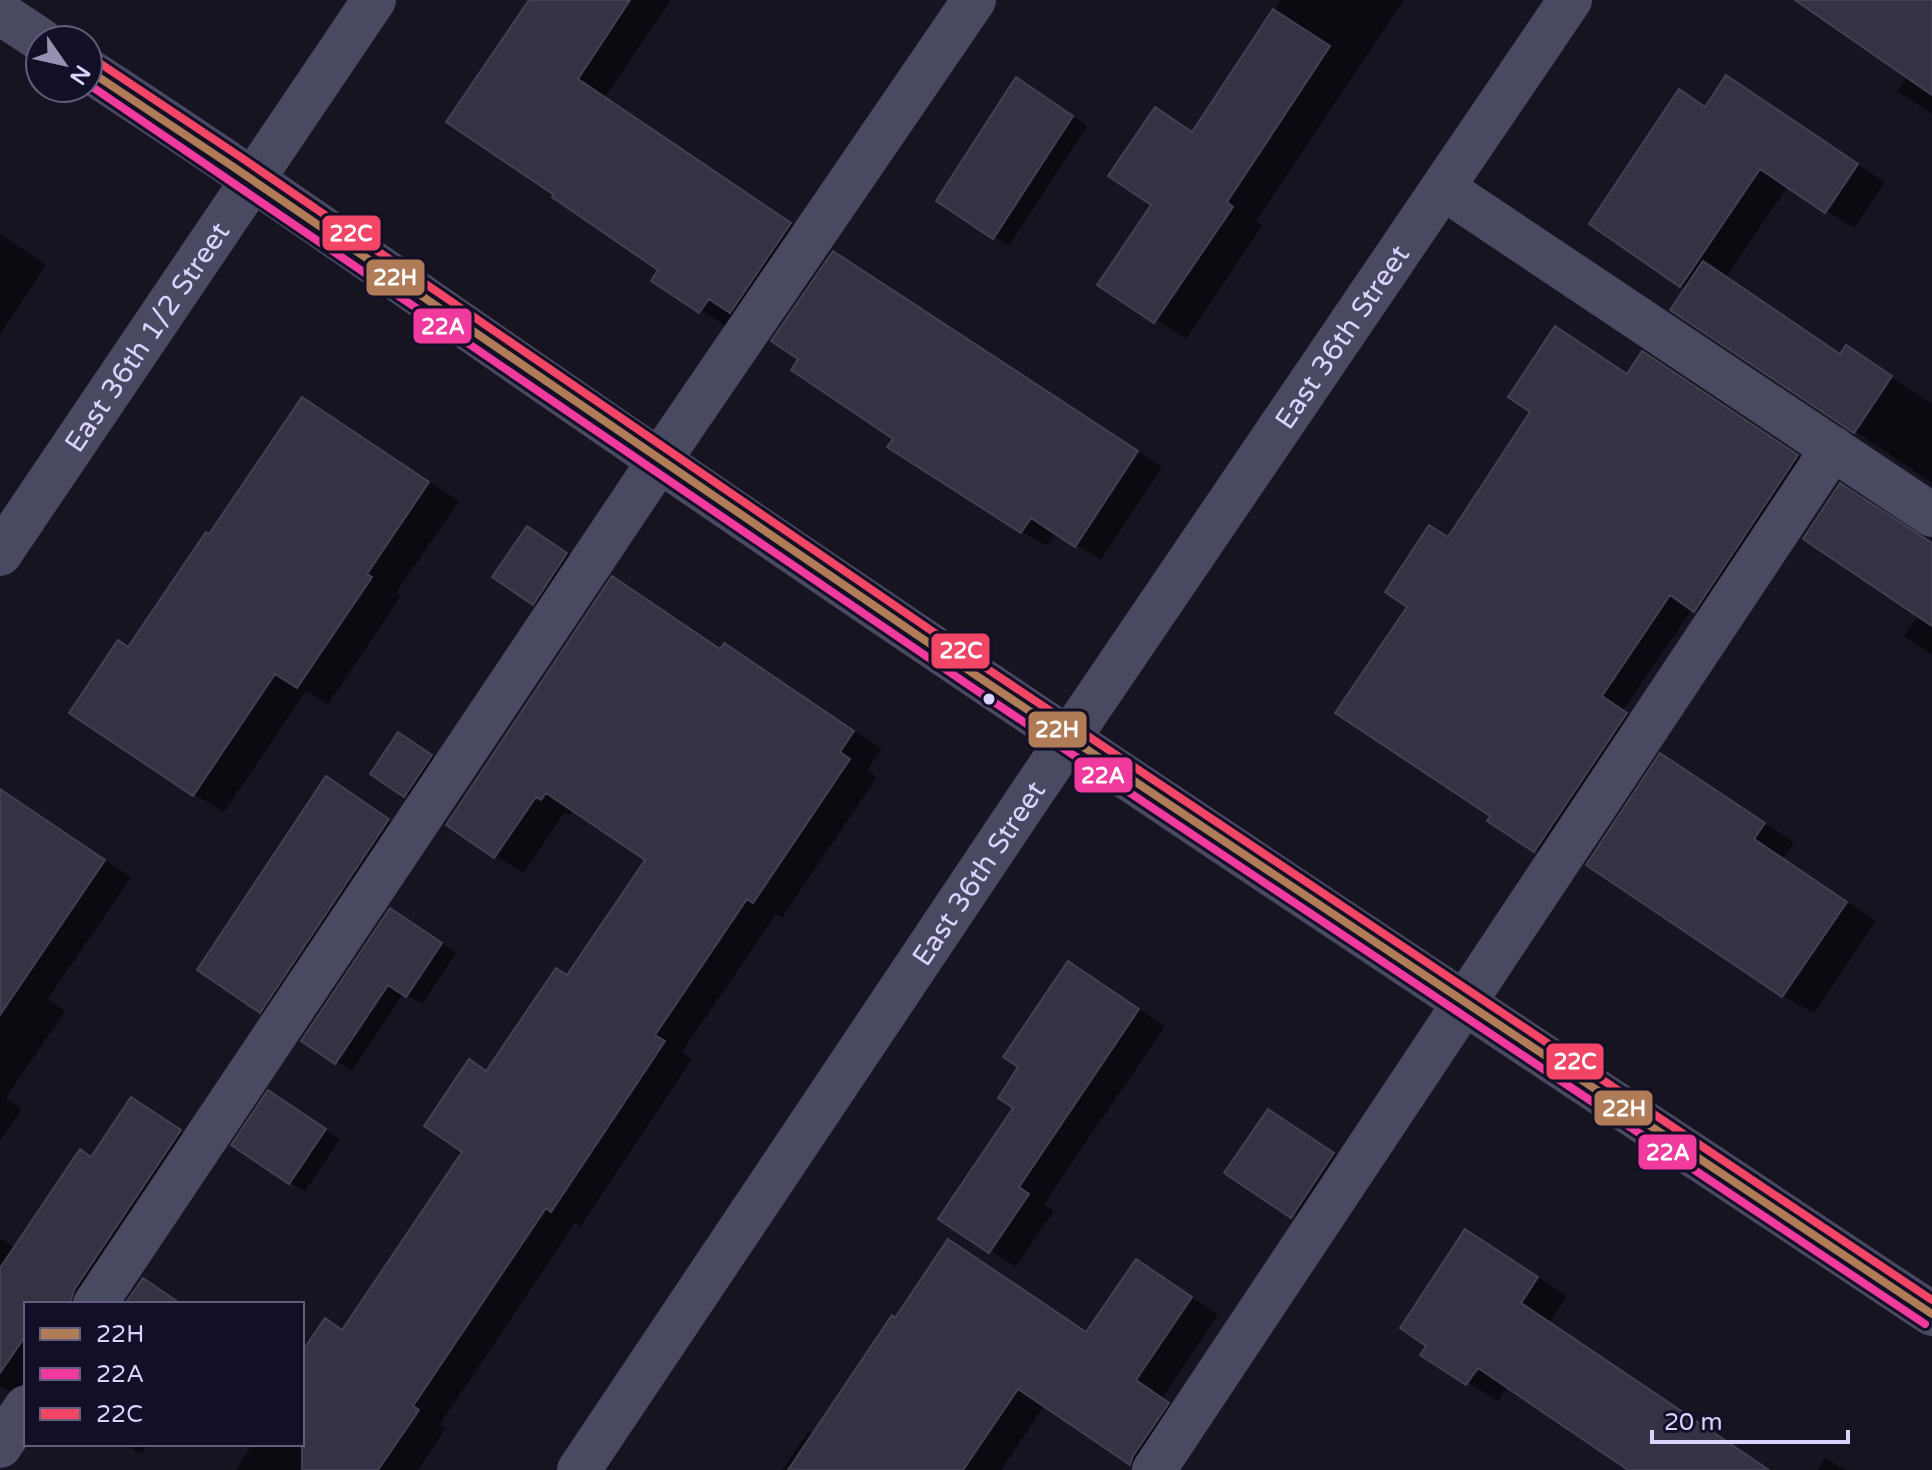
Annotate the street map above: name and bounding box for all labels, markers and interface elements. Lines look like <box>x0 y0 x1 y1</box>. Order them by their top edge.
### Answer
north arrow <box>24 24 104 104</box>
text: N <box>64 60 95 89</box>
line badge: 22C <box>321 214 382 252</box>
street label: East 36th 1/2 Street <box>58 216 237 459</box>
text: 22C <box>330 221 372 247</box>
street label: East 36th Street <box>1268 238 1417 436</box>
line badge: 22H <box>365 258 426 297</box>
text: 22H <box>373 265 417 291</box>
line badge: 22A <box>412 307 473 345</box>
text: 22A <box>421 314 465 340</box>
line badge: 22C <box>930 632 991 670</box>
text: 22C <box>940 638 982 664</box>
unlabelled marker <box>981 691 997 707</box>
line badge: 22H <box>1027 710 1088 749</box>
text: 22H <box>1035 717 1079 743</box>
line badge: 22A <box>1073 756 1134 794</box>
text: 22A <box>1081 763 1125 789</box>
street label: East 36th Street <box>905 775 1053 973</box>
line badge: 22C <box>1545 1042 1605 1081</box>
text: 22C <box>1554 1049 1596 1075</box>
line badge: 22H <box>1593 1089 1654 1127</box>
text: 22H <box>1602 1096 1646 1122</box>
line badge: 22A <box>1637 1133 1698 1171</box>
text: 22A <box>1646 1140 1690 1166</box>
legend <box>24 1302 304 1446</box>
text: 22H <box>96 1320 144 1349</box>
text: 22A <box>96 1360 144 1389</box>
scale bar <box>1652 1394 1848 1444</box>
text: 22C <box>96 1400 143 1429</box>
text: 20 m <box>1664 1408 1722 1437</box>

